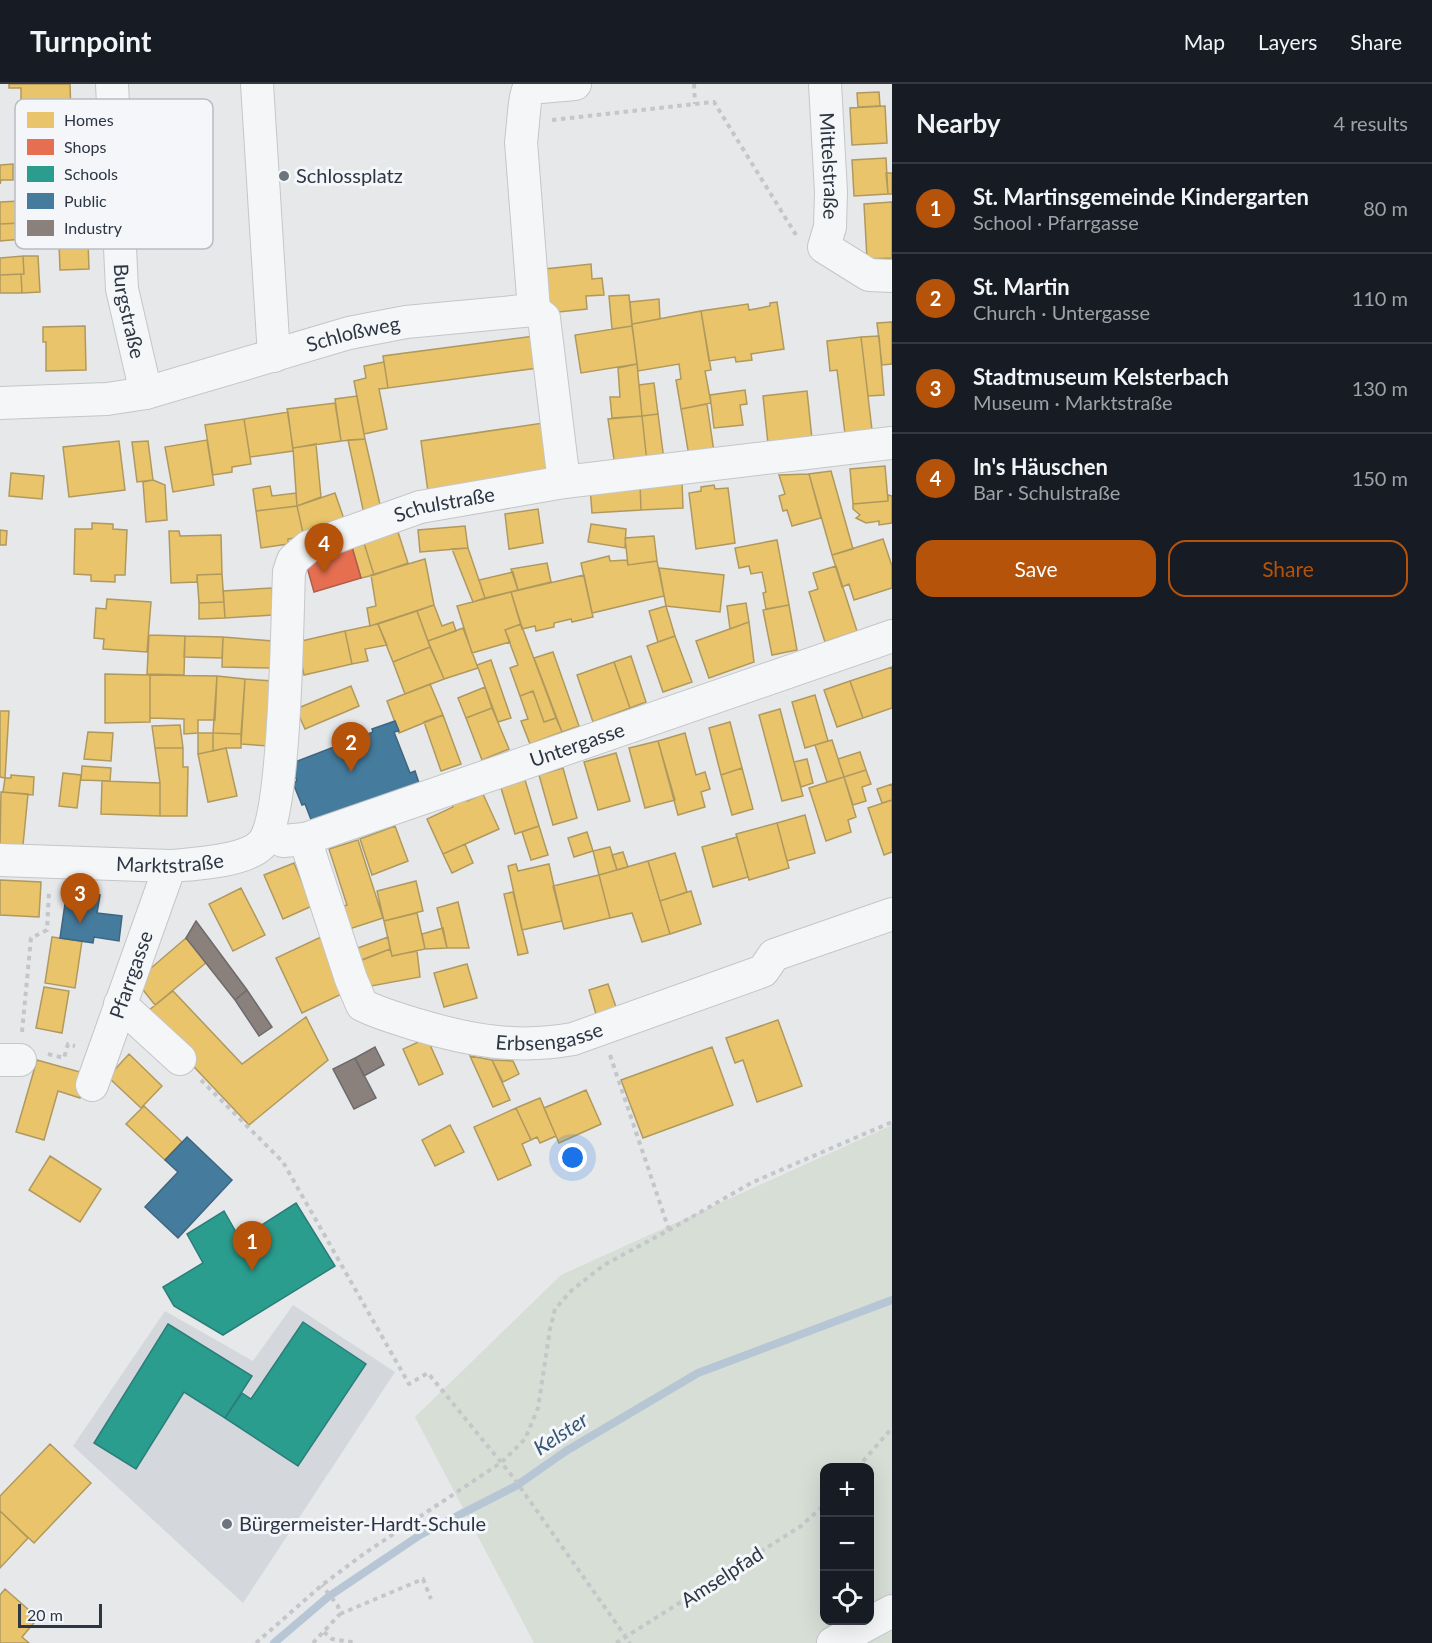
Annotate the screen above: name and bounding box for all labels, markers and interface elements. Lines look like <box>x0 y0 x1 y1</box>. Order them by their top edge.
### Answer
text: Turnpoint <box>30 24 151 58</box>
text: Map <box>1184 29 1225 54</box>
text: Layers <box>1258 29 1317 54</box>
text: Share <box>1350 29 1402 54</box>
legend <box>15 99 213 249</box>
text: Nearby <box>916 107 1001 139</box>
text: Homes <box>64 110 114 129</box>
text: 4 results <box>1333 111 1408 135</box>
street label: Mittelstraße <box>816 112 844 220</box>
text: Shops <box>64 137 107 156</box>
place label: Schlossplatz <box>296 163 403 187</box>
text: Schools <box>64 164 118 183</box>
marker: Schlossplatz <box>277 169 291 183</box>
text: St. Martinsgemeinde Kindergarten <box>973 183 1309 210</box>
text: Public <box>64 191 107 210</box>
text: 1 <box>930 196 941 220</box>
text: 80 m <box>1363 196 1408 220</box>
text: School · Pfarrgasse <box>973 210 1139 234</box>
text: Industry <box>64 218 123 237</box>
street label: Burgstraße <box>110 263 151 361</box>
text: St. Martin <box>973 273 1070 300</box>
text: 2 <box>930 286 941 310</box>
text: 110 m <box>1352 286 1408 310</box>
text: Church · Untergasse <box>973 300 1150 324</box>
street label: Schloßweg <box>303 310 402 356</box>
text: Stadtmuseum Kelsterbach <box>973 363 1229 390</box>
text: 3 <box>930 376 941 400</box>
text: 130 m <box>1352 376 1408 400</box>
text: Museum · Marktstraße <box>973 390 1173 414</box>
text: In's Häuschen <box>973 453 1108 480</box>
text: 4 <box>930 466 941 490</box>
text: 150 m <box>1352 466 1408 490</box>
text: Bar · Schulstraße <box>973 480 1120 504</box>
street label: Schulstraße <box>390 481 496 526</box>
pin: 4 <box>304 524 344 573</box>
button: Save <box>916 540 1156 597</box>
button: Share <box>1168 540 1408 597</box>
street label: Untergasse <box>526 717 627 771</box>
pin: 2 <box>332 722 370 772</box>
street label: Marktstraße <box>116 847 225 877</box>
pin: 3 <box>60 874 100 923</box>
street label: Pfarrgasse <box>104 927 157 1022</box>
street label: Erbsengasse <box>495 1016 606 1054</box>
your location <box>558 1143 587 1172</box>
pin: 1 <box>232 1222 272 1271</box>
water label: Kelster <box>528 1406 593 1460</box>
map controls <box>820 1463 874 1625</box>
button: + <box>820 1463 874 1517</box>
place label: Bürgermeister-Hardt-Schule <box>239 1511 486 1535</box>
marker: Bürgermeister-Hardt-Schule <box>220 1517 234 1531</box>
button: − <box>820 1517 874 1571</box>
street label: Amselpfad <box>676 1541 767 1612</box>
button: locate <box>820 1571 874 1625</box>
scale bar <box>18 1601 102 1628</box>
text: 20 m <box>27 1605 63 1624</box>

